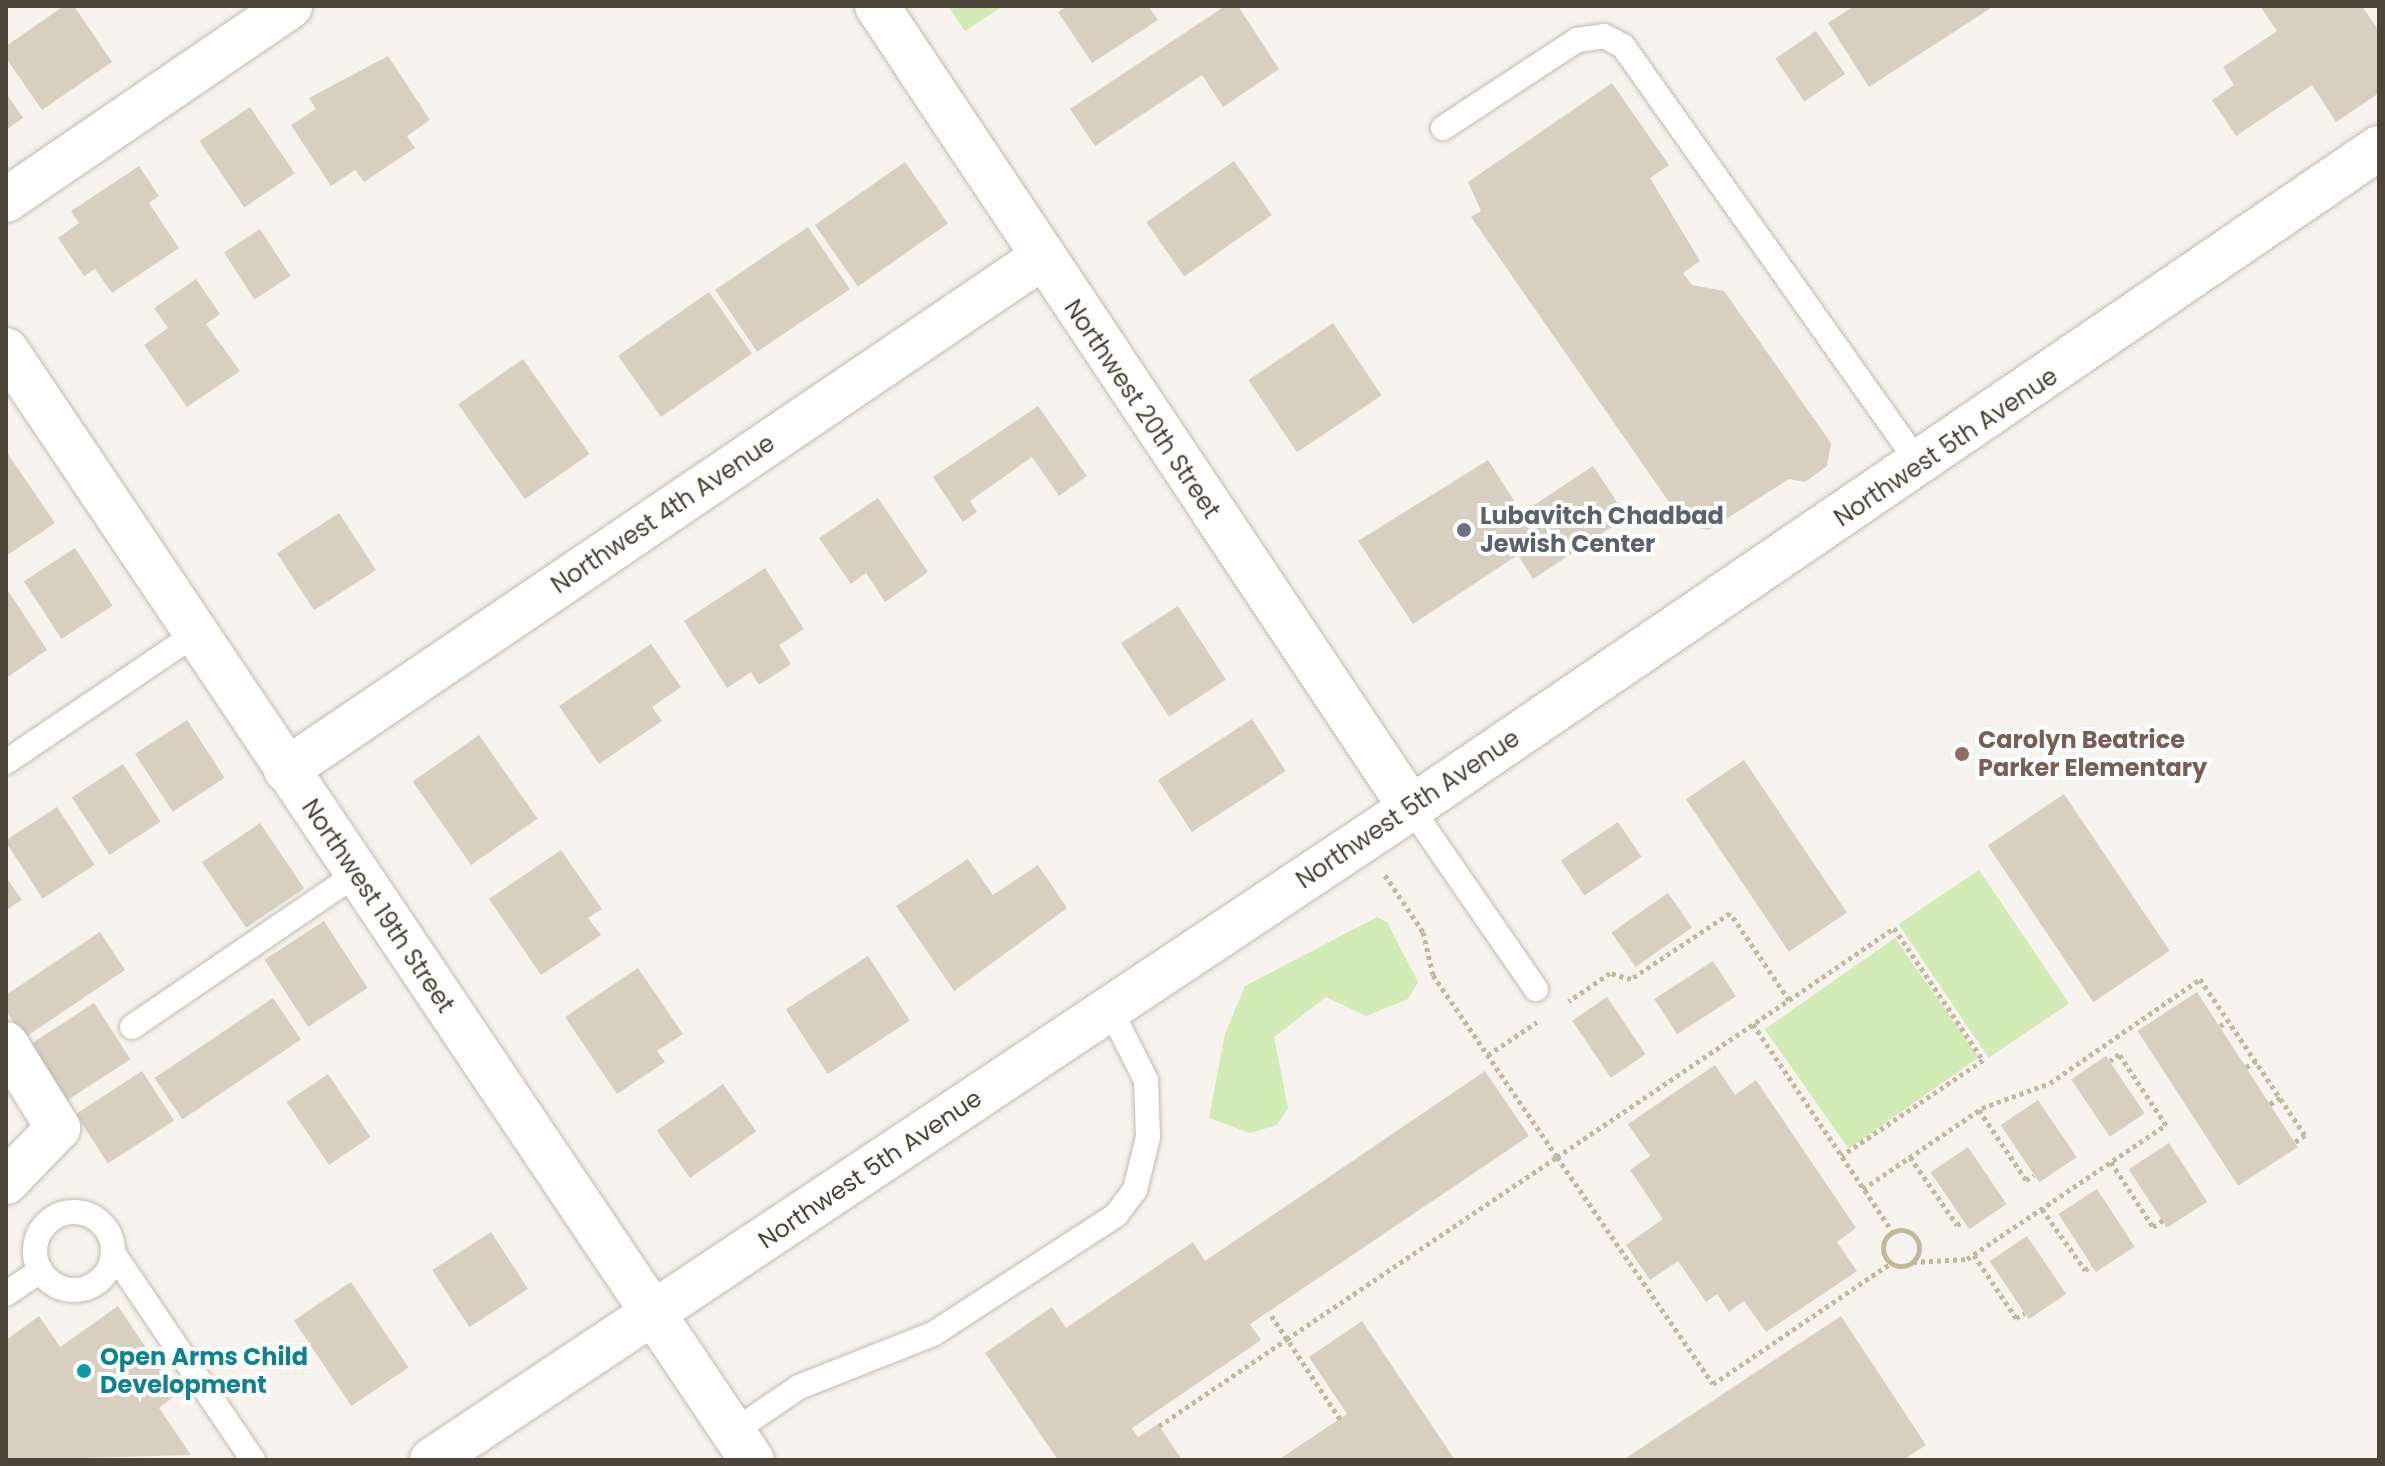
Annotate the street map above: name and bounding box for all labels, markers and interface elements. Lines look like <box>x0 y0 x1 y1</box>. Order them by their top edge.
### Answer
street label: Northwest 20th Street <box>1058 294 1226 524</box>
street label: Northwest 5th Avenue <box>1829 361 2063 533</box>
street label: Northwest 4th Avenue <box>546 428 780 600</box>
place label: Lubavitch Chadbad Jewish Center <box>1480 502 1724 558</box>
marker: Lubavitch Chadbad Jewish Center <box>1455 521 1473 539</box>
street label: Northwest 5th Avenue <box>1291 723 1525 895</box>
place label: Carolyn Beatrice Parker Elementary <box>1978 726 2207 782</box>
marker: Carolyn Beatrice Parker Elementary <box>1953 745 1971 763</box>
street label: Northwest 19th Street <box>296 794 460 1018</box>
street label: Northwest 5th Avenue <box>753 1083 987 1255</box>
place label: Open Arms Child Development <box>100 1343 308 1399</box>
marker: Open Arms Child Development <box>75 1362 93 1380</box>

